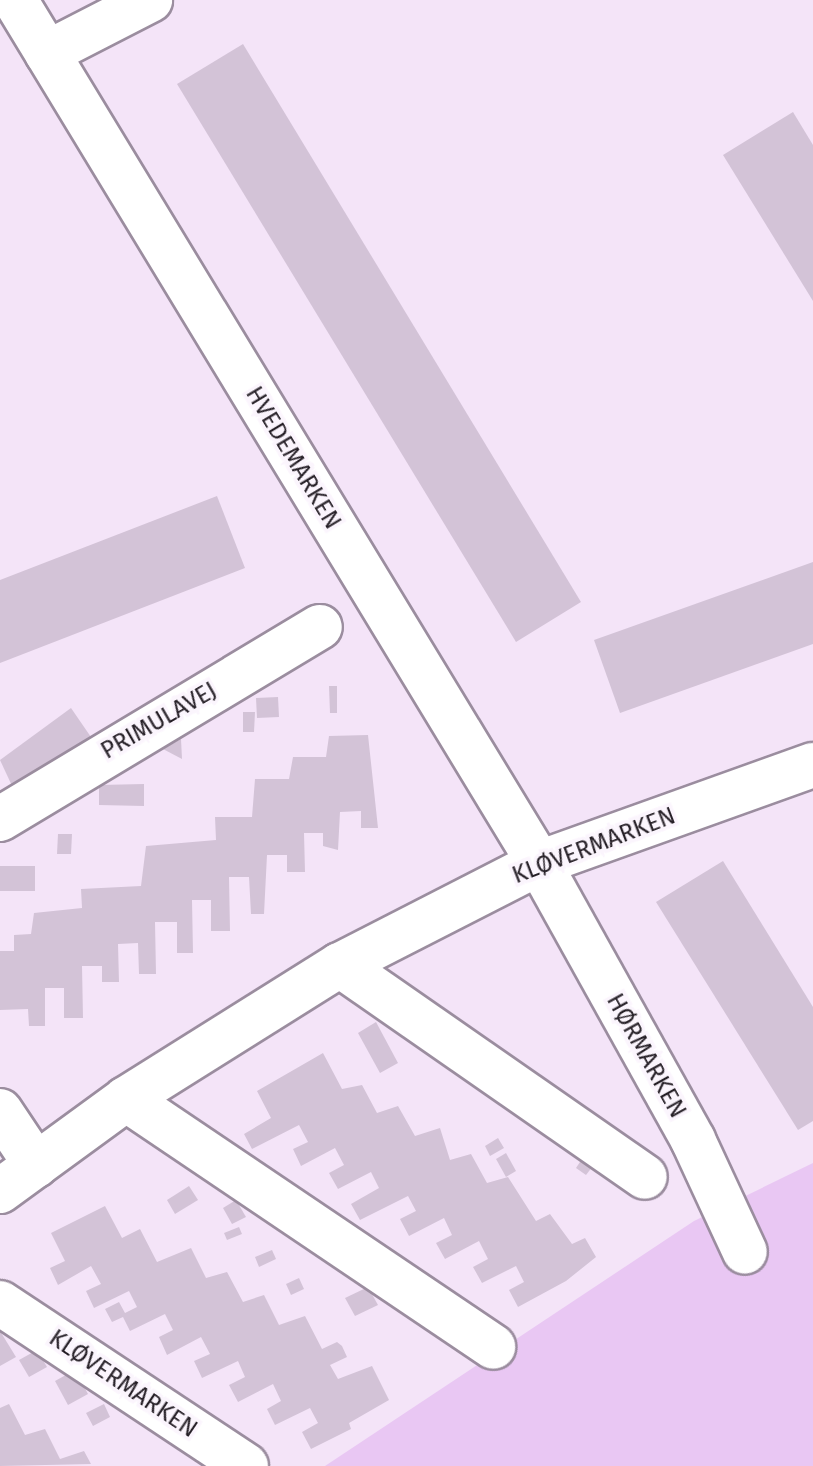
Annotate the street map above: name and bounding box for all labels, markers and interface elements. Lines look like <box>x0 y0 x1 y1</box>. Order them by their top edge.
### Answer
street label: HVEDEMARKEN <box>239 382 347 534</box>
street label: PRIMULAVEJ <box>96 676 222 766</box>
street label: KLØVERMARKEN <box>508 802 680 890</box>
street label: HØRMARKEN <box>600 989 692 1123</box>
street label: KLØVERMARKEN <box>43 1324 203 1444</box>

